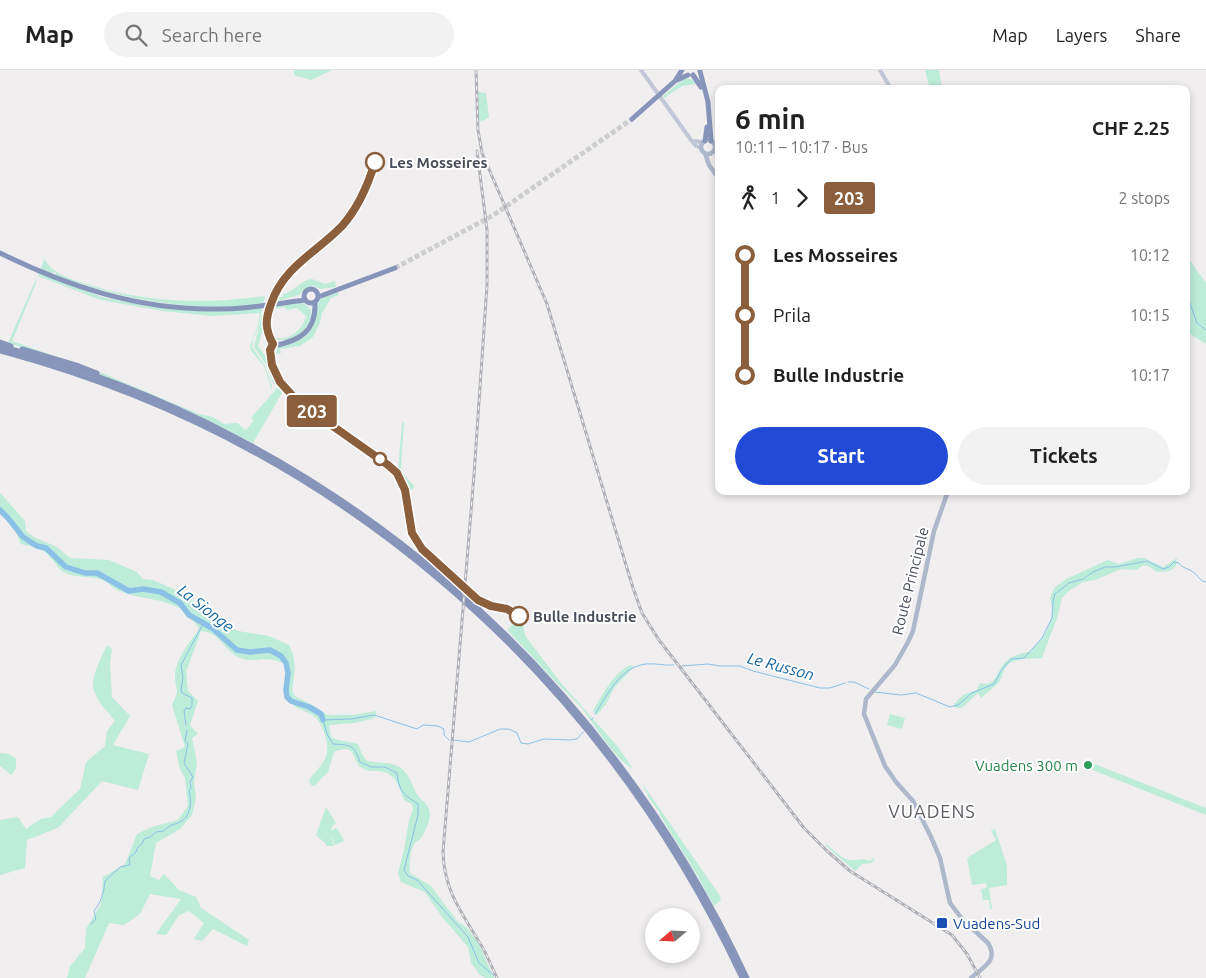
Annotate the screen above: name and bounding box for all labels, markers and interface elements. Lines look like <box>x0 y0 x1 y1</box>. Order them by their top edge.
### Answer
search box <box>104 12 454 57</box>
text: Map <box>25 21 74 48</box>
icon: search <box>122 21 150 49</box>
text: Search here <box>162 24 262 46</box>
text: Map <box>992 25 1028 45</box>
text: Layers <box>1056 25 1107 45</box>
text: Share <box>1135 25 1181 45</box>
text: 6 min <box>735 103 806 134</box>
text: CHF 2.25 <box>1092 117 1170 139</box>
text: 10:11 – 10:17 · Bus <box>735 138 868 156</box>
marker: Les Mosseires <box>365 152 385 172</box>
place label: Les Mosseires <box>389 154 488 171</box>
icon: walk <box>735 184 763 212</box>
icon: forward <box>788 184 816 212</box>
text: 203 <box>834 188 865 208</box>
text: 1 <box>771 189 780 207</box>
text: 2 stops <box>1118 189 1170 207</box>
text: Les Mosseires <box>773 244 898 266</box>
text: 10:12 <box>1130 246 1170 264</box>
text: Prila <box>773 304 811 326</box>
text: 10:15 <box>1130 306 1170 324</box>
text: Bulle Industrie <box>773 364 904 386</box>
text: 10:17 <box>1130 366 1170 384</box>
line badge: 203 <box>283 395 341 427</box>
text: 203 <box>297 401 327 421</box>
button: Start <box>735 427 948 485</box>
button: Tickets <box>958 427 1170 485</box>
unlabelled marker <box>373 452 387 466</box>
street label: Route Principale <box>888 525 932 637</box>
water label: La Sionge <box>174 581 238 635</box>
marker: Bulle Industrie <box>509 606 529 626</box>
place label: Bulle Industrie <box>533 608 637 625</box>
water label: Le Russon <box>746 648 816 684</box>
place label: Vuadens 300 m <box>975 757 1078 774</box>
marker: Vuadens 300 m <box>1082 759 1094 771</box>
district label: VUADENS <box>888 801 976 821</box>
north arrow <box>645 908 700 962</box>
map controls <box>645 908 700 963</box>
place label: Vuadens-Sud <box>953 915 1040 932</box>
marker: Vuadens-Sud <box>935 916 949 930</box>

